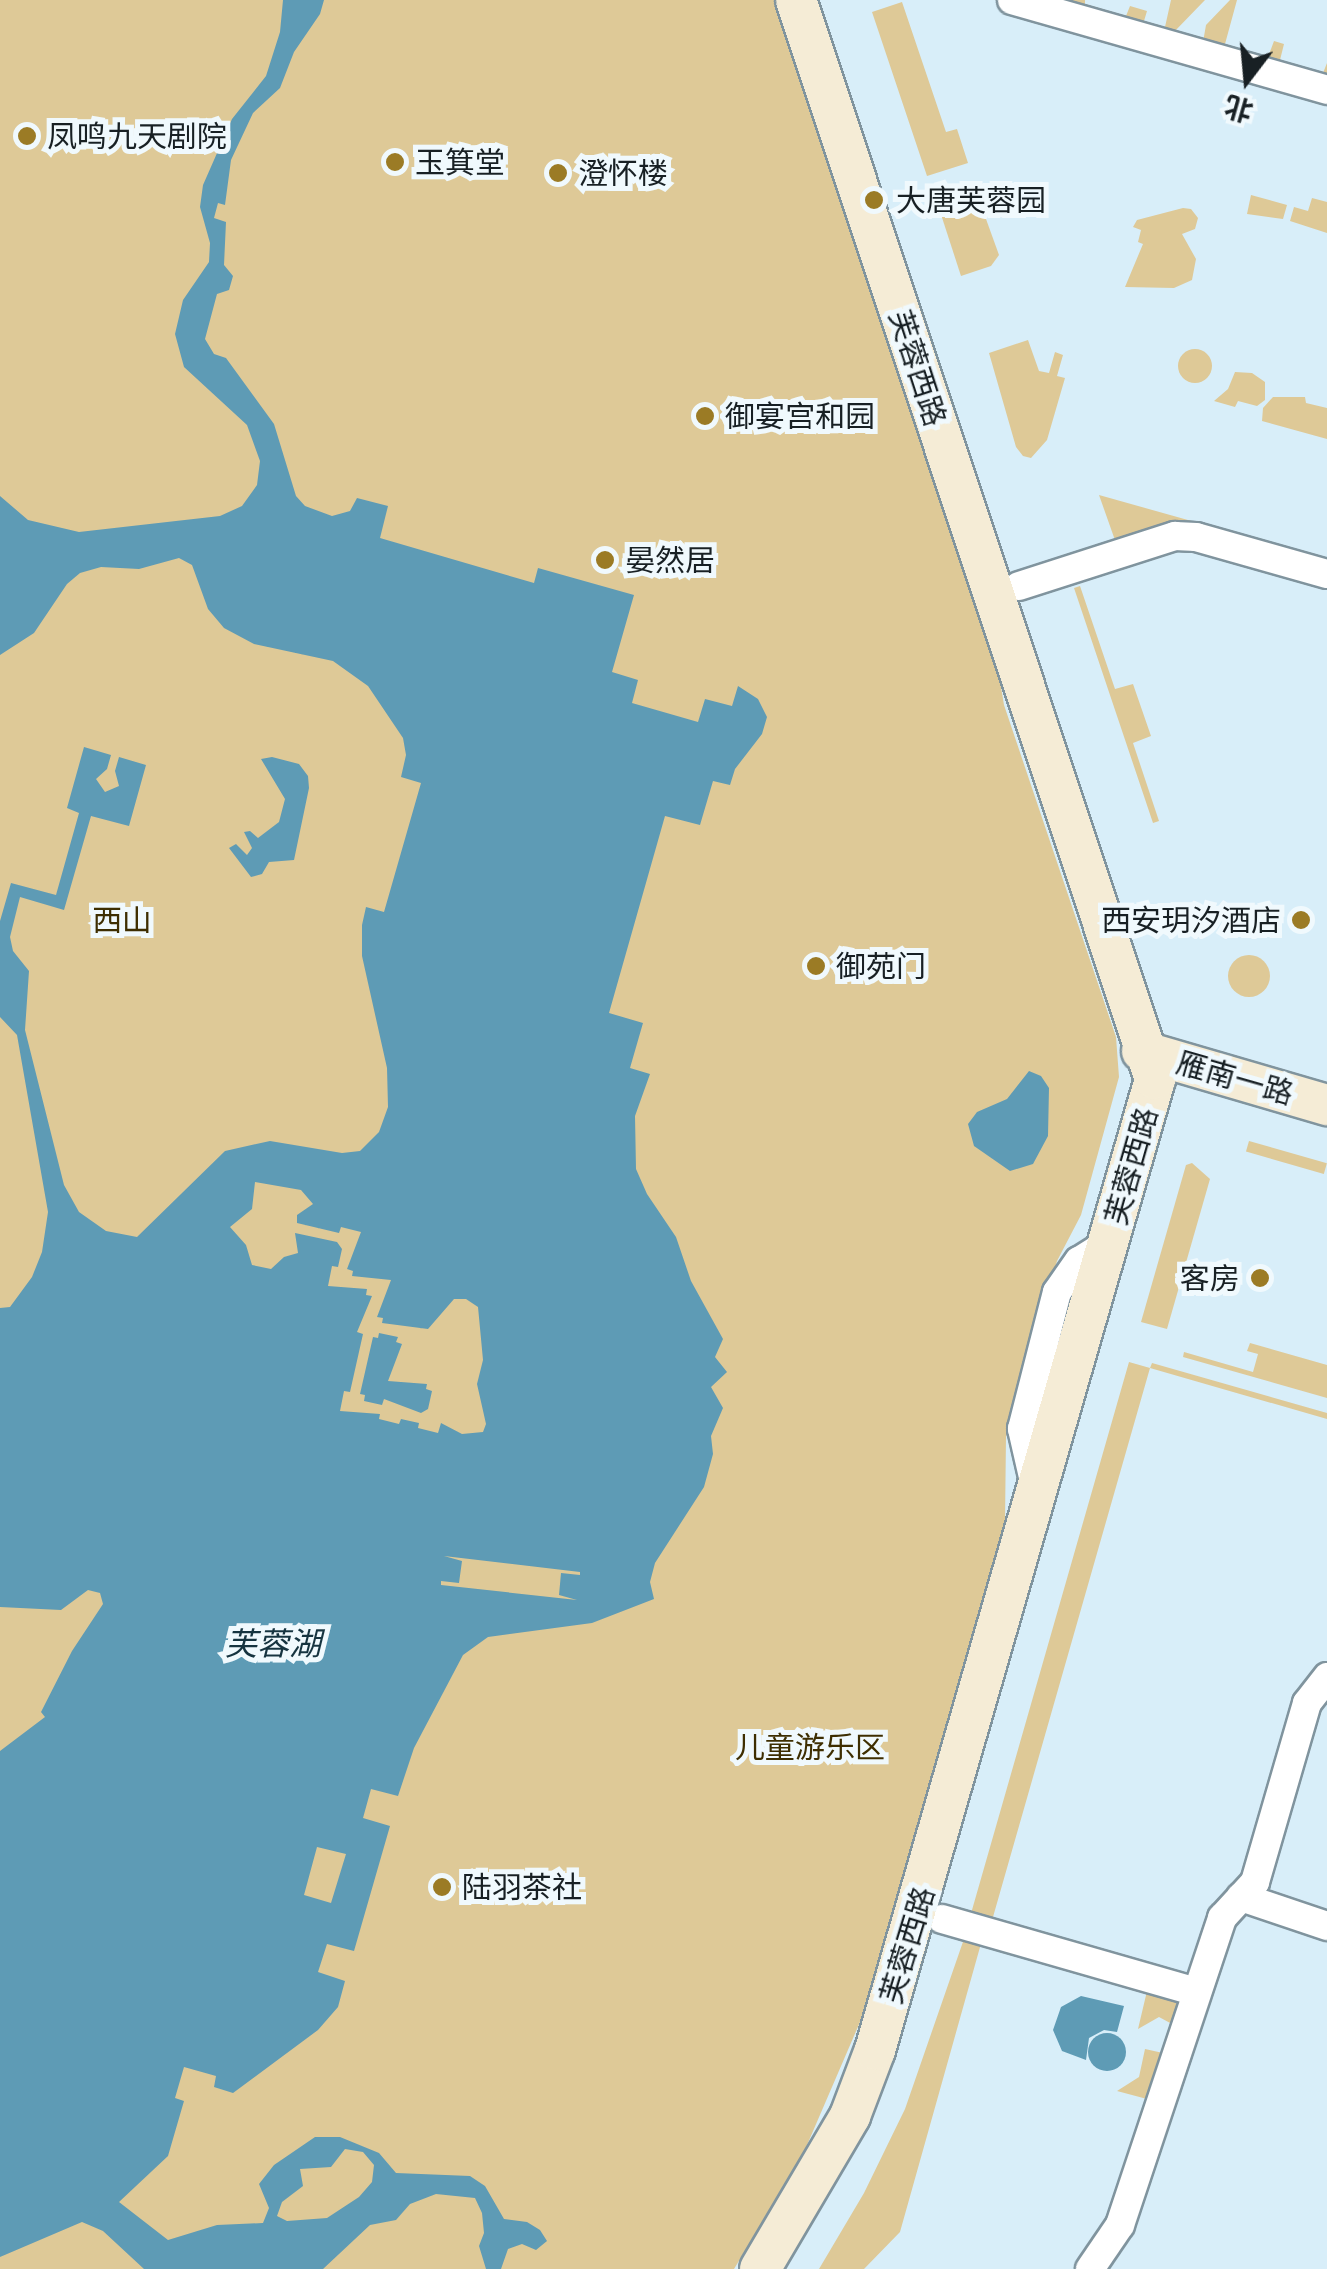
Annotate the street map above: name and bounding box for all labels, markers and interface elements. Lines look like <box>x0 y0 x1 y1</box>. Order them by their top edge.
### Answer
north arrow <box>1197 30 1297 130</box>
text: 北 <box>1221 90 1257 129</box>
place label: 凤鸣九天剧院 <box>47 118 227 154</box>
marker: 凤鸣九天剧院 <box>16 125 38 147</box>
place label: 玉箕堂 <box>415 144 505 180</box>
marker: 玉箕堂 <box>384 151 406 173</box>
place label: 澄怀楼 <box>578 155 668 191</box>
marker: 澄怀楼 <box>547 162 569 184</box>
place label: 大唐芙蓉园 <box>896 182 1046 218</box>
marker: 大唐芙蓉园 <box>861 187 887 213</box>
street label: 芙蓉西路 <box>882 305 954 431</box>
place label: 御宴宫和园 <box>725 398 875 434</box>
marker: 御宴宫和园 <box>694 405 716 427</box>
place label: 晏然居 <box>625 542 715 578</box>
marker: 晏然居 <box>594 549 616 571</box>
park label: 西山 <box>92 902 152 938</box>
place label: 西安玥汐酒店 <box>1101 902 1281 938</box>
marker: 西安玥汐酒店 <box>1290 909 1312 931</box>
place label: 御苑门 <box>836 948 926 984</box>
marker: 御苑门 <box>805 955 827 977</box>
street label: 雁南一路 <box>1172 1044 1298 1112</box>
street label: 芙蓉西路 <box>1097 1103 1165 1229</box>
place label: 客房 <box>1180 1260 1240 1296</box>
marker: 客房 <box>1249 1267 1271 1289</box>
water label: 芙蓉湖 <box>225 1625 321 1663</box>
park label: 儿童游乐区 <box>735 1729 885 1765</box>
place label: 陆羽茶社 <box>462 1869 582 1905</box>
marker: 陆羽茶社 <box>431 1876 453 1898</box>
street label: 芙蓉西路 <box>872 1882 942 2008</box>

